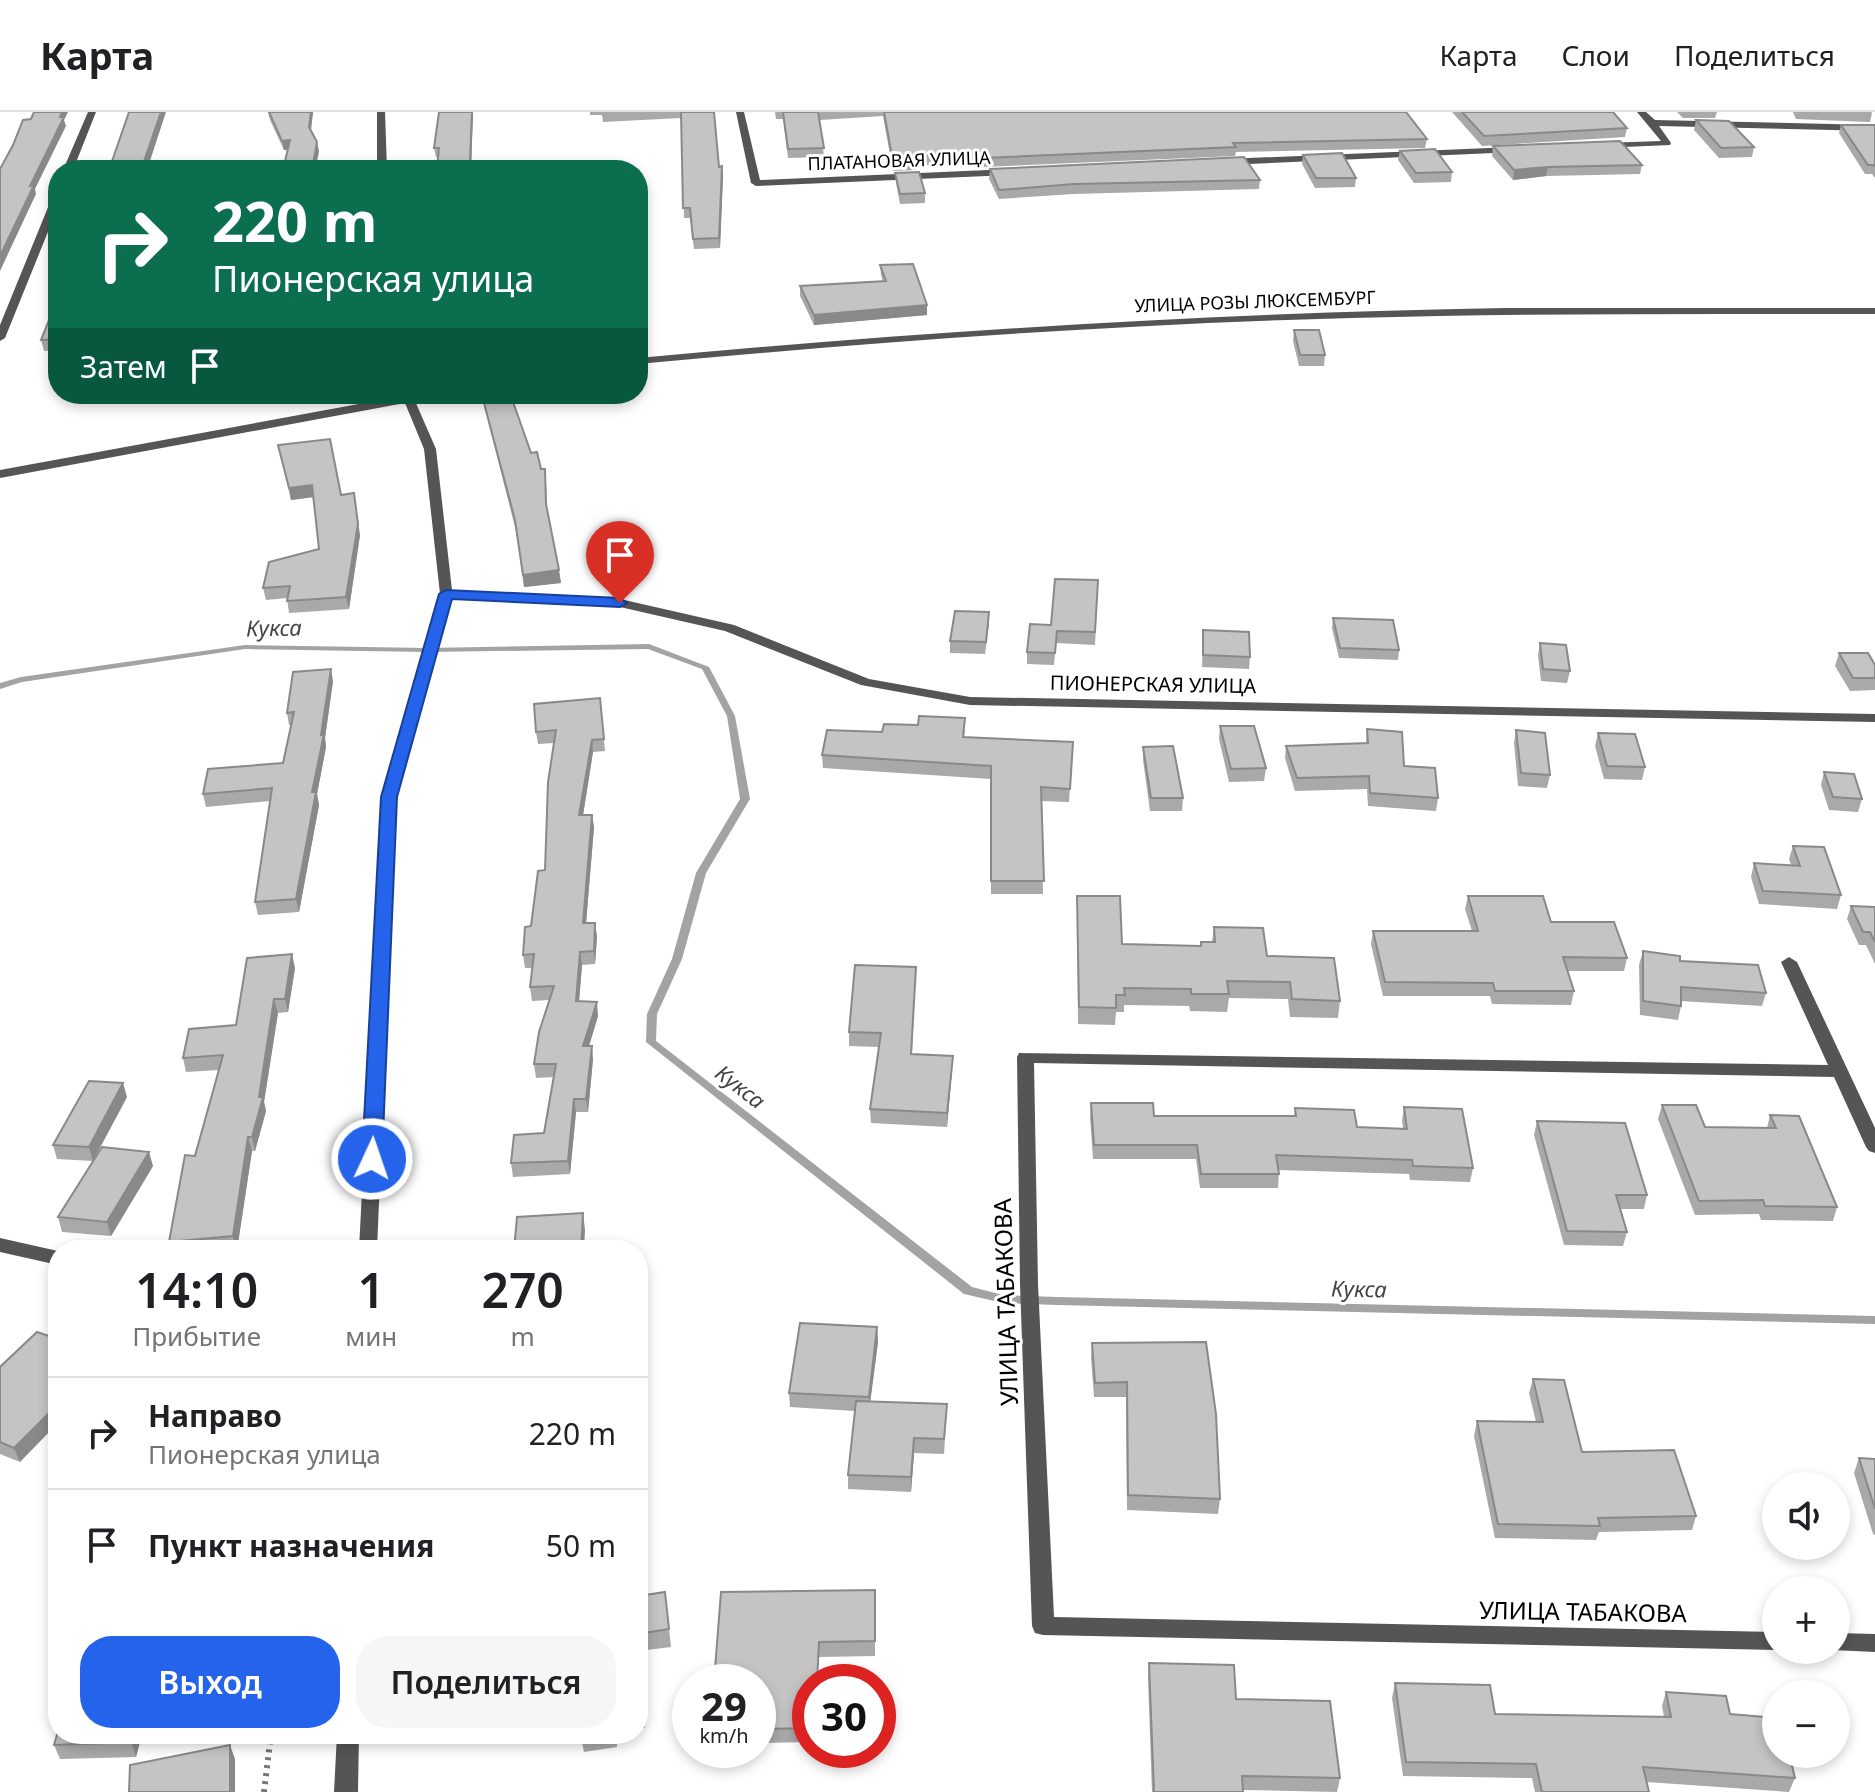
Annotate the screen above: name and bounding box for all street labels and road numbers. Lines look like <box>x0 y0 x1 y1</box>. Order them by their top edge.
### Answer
street label: ПЛАТАНОВАЯ УЛИЦА <box>807 145 991 175</box>
street label: УЛИЦА РОЗЫ ЛЮКСЕМБУРГ <box>1134 285 1376 317</box>
street label: ПИОНЕРСКАЯ УЛИЦА <box>1050 669 1257 699</box>
street label: УЛИЦА ТАБАКОВА <box>985 1197 1025 1406</box>
street label: УЛИЦА ТАБАКОВА <box>1479 1593 1688 1629</box>

